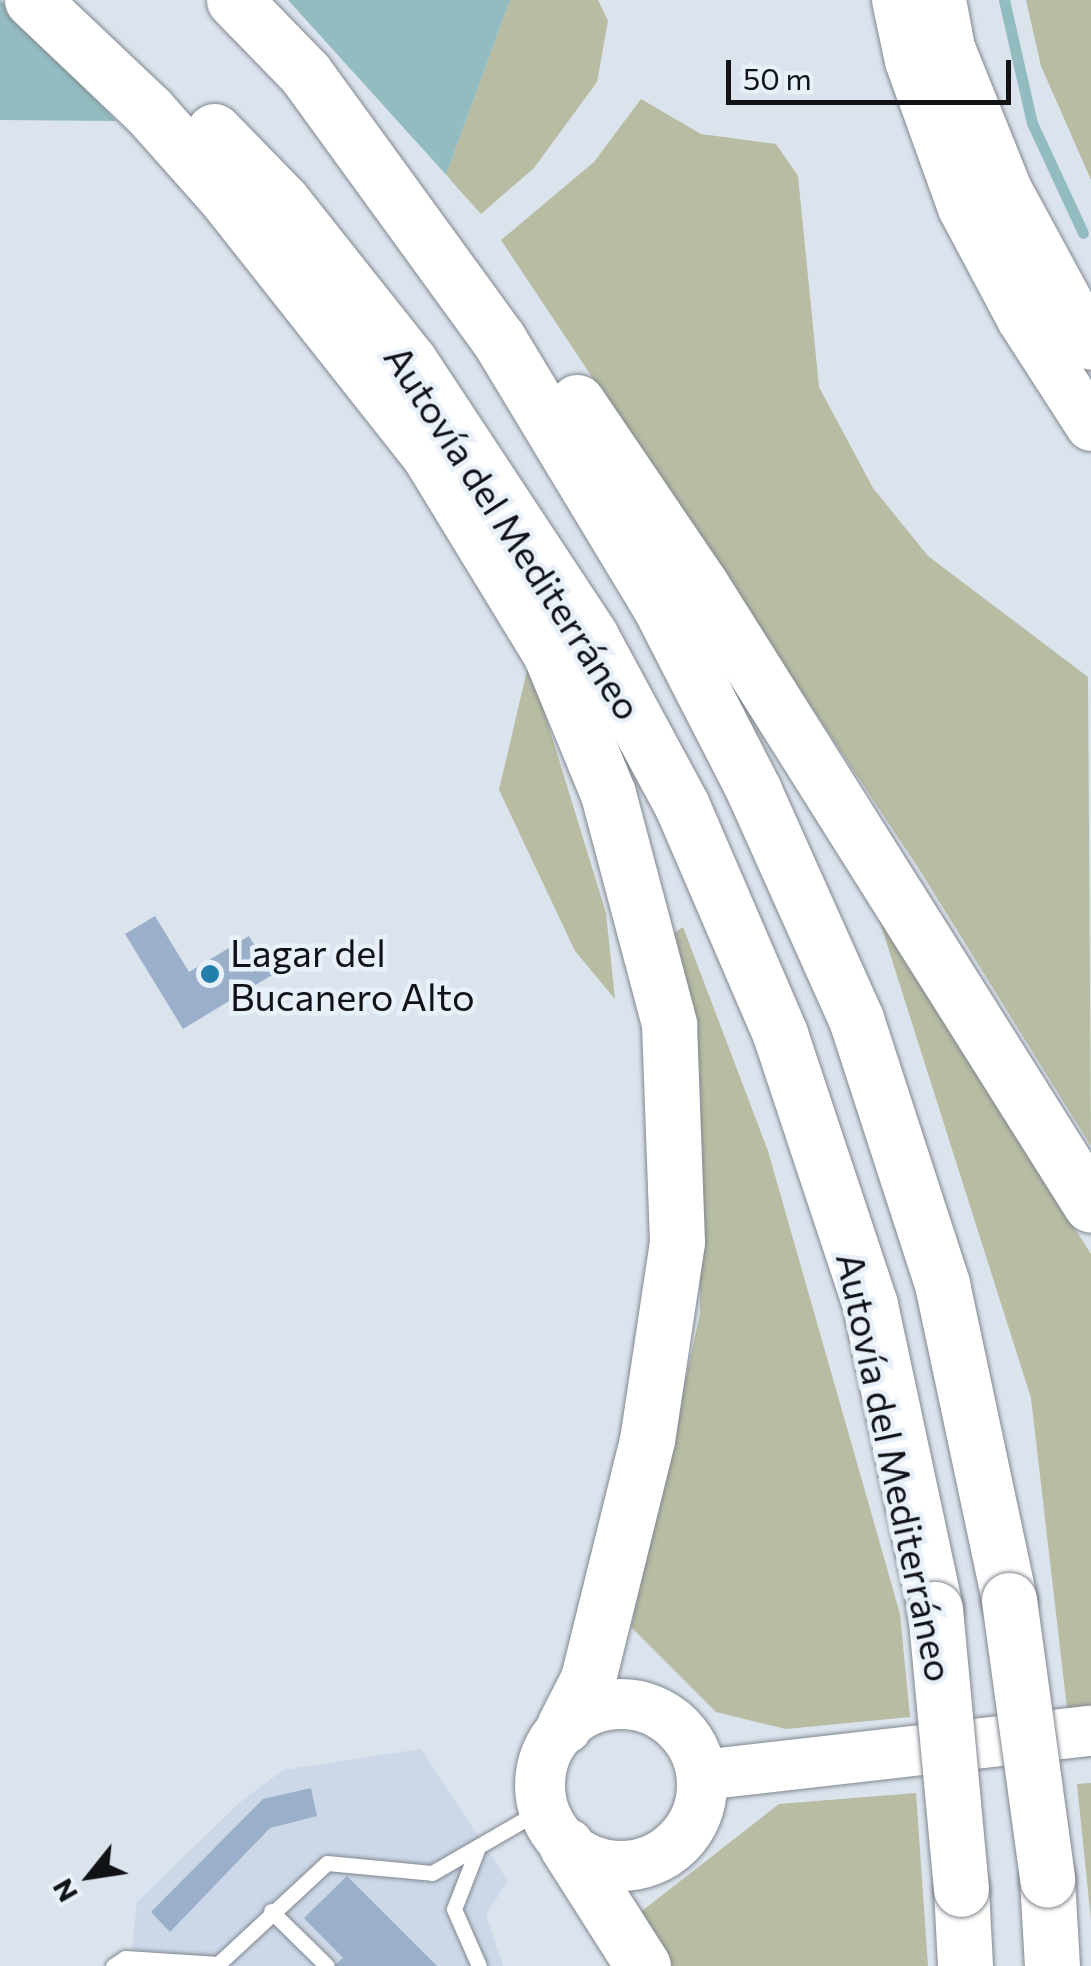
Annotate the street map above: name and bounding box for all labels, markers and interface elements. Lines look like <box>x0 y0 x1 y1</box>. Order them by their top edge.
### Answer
scale bar <box>731 40 1016 102</box>
text: 50 m <box>743 59 812 96</box>
street label: Autovía del Mediterráneo <box>376 336 652 728</box>
place label: Lagar del Bucanero Alto <box>230 929 475 1018</box>
marker: Lagar del Bucanero Alto <box>199 963 221 985</box>
street label: Autovía del Mediterráneo <box>828 1248 964 1686</box>
north arrow <box>40 1826 140 1926</box>
text: N <box>44 1873 84 1909</box>

